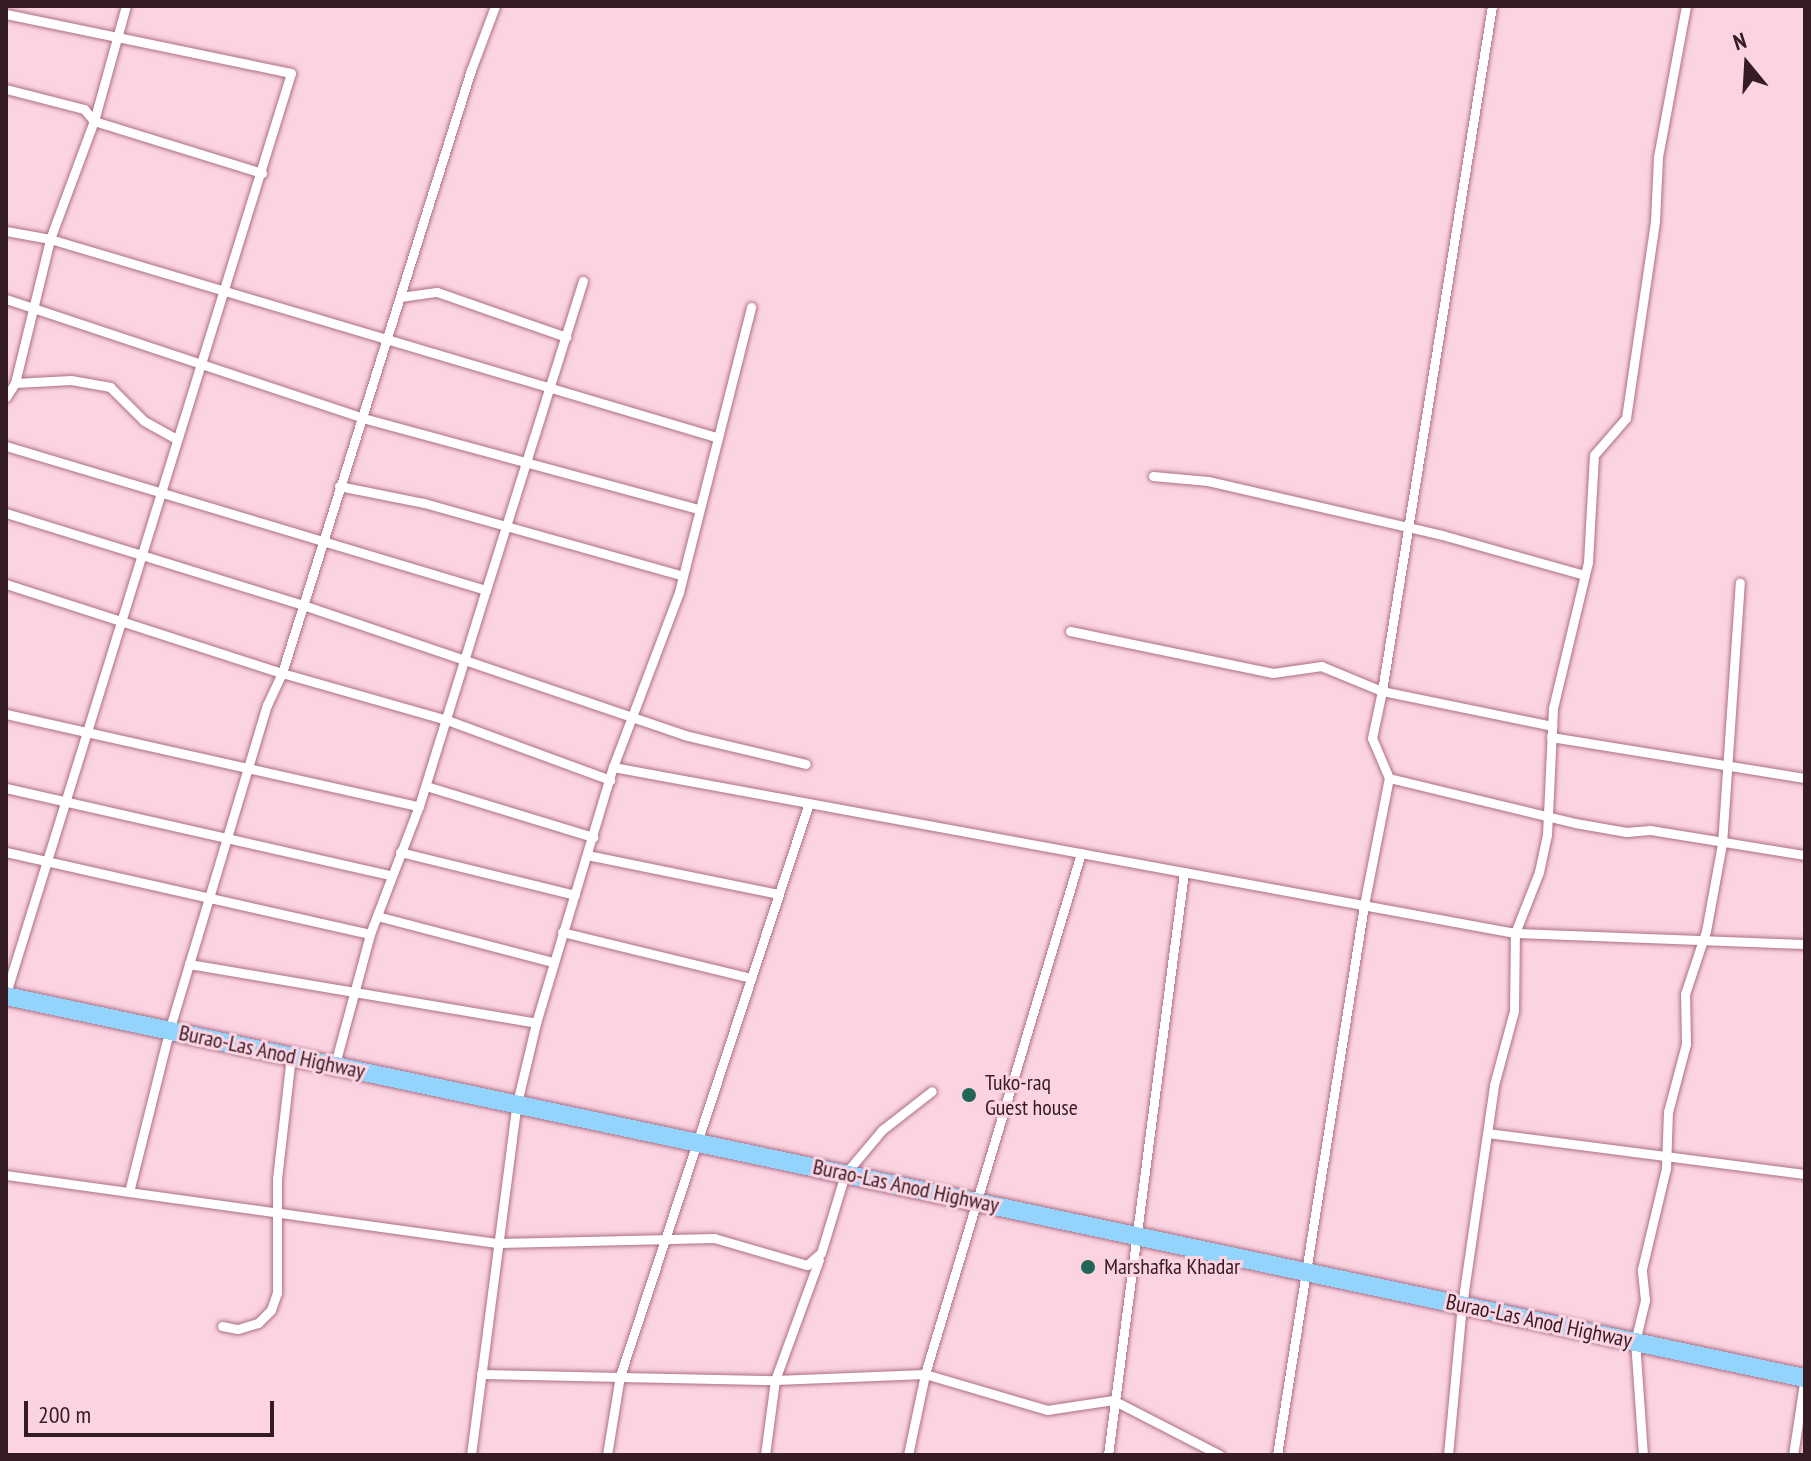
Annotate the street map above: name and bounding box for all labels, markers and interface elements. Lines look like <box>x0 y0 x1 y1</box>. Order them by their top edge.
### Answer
north arrow <box>1707 24 1787 104</box>
text: N <box>1730 26 1750 56</box>
street label: Burao-Las Anod Highway <box>176 1019 368 1085</box>
place label: Tuko-raq Guest house <box>985 1069 1078 1120</box>
marker: Tuko-raq Guest house <box>960 1086 978 1104</box>
street label: Burao-Las Anod Highway <box>810 1153 1002 1219</box>
place label: Marshafka Khadar <box>1104 1254 1240 1280</box>
marker: Marshafka Khadar <box>1079 1258 1097 1276</box>
street label: Burao-Las Anod Highway <box>1443 1288 1635 1354</box>
scale bar <box>28 1385 278 1435</box>
text: 200 m <box>38 1399 91 1430</box>

